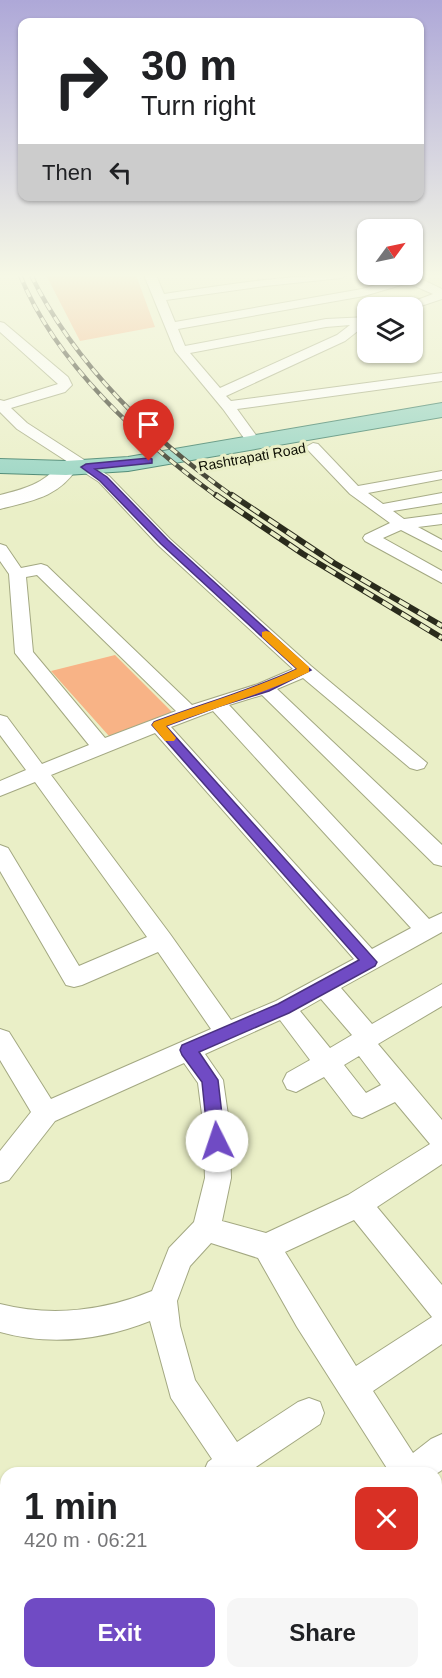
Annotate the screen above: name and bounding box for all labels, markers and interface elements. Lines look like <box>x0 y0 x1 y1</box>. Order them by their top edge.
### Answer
icon: right <box>42 42 120 120</box>
text: 30 m <box>141 42 237 89</box>
text: Turn right <box>141 91 256 121</box>
icon: left <box>104 156 137 189</box>
text: Then <box>42 160 92 185</box>
north arrow <box>357 219 423 285</box>
map controls <box>357 219 423 363</box>
button: layers <box>357 297 423 363</box>
pin <box>123 399 174 461</box>
icon: arrive <box>132 408 165 441</box>
street label: Rashtrapati Road <box>197 440 307 474</box>
position arrow <box>185 1109 249 1173</box>
text: 1 min <box>24 1486 118 1527</box>
button: close <box>355 1487 418 1550</box>
text: 420 m · 06:21 <box>24 1529 147 1551</box>
button: Exit <box>24 1598 215 1667</box>
button: Share <box>227 1598 418 1667</box>

